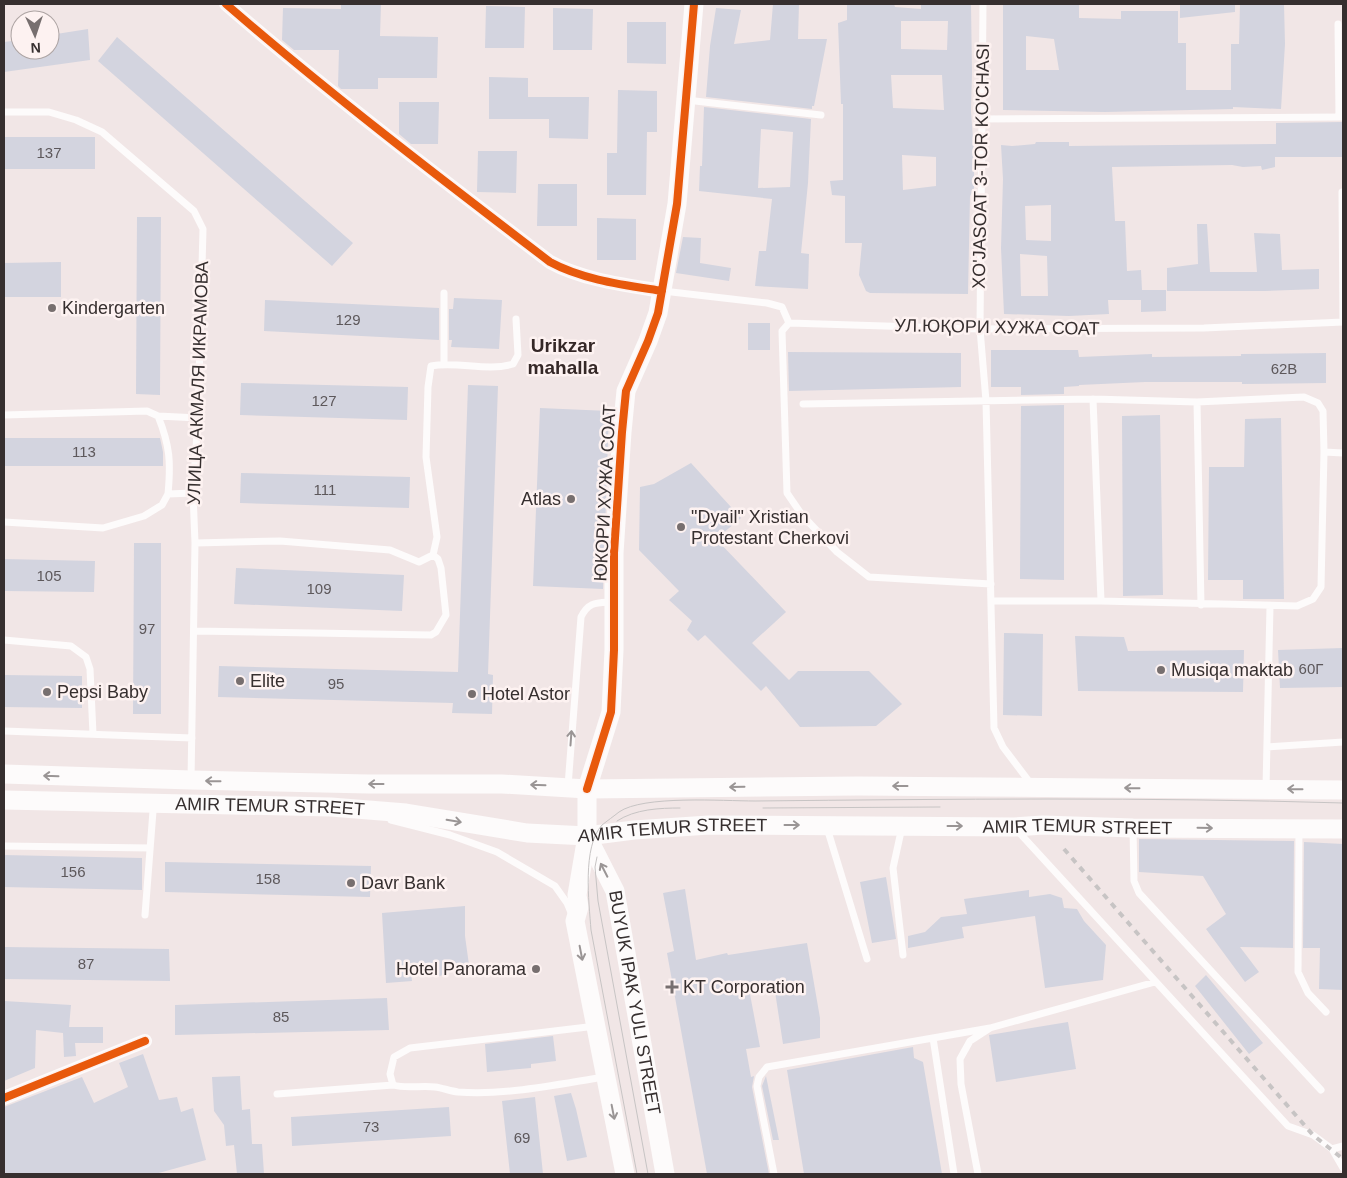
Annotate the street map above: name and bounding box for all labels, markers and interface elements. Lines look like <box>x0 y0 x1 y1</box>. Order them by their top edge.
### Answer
north arrow <box>10 10 60 60</box>
text: N <box>30 40 41 56</box>
street label: XO'JASOAT 3-TOR KO'CHASI <box>969 43 993 289</box>
house number: 137 <box>36 144 62 161</box>
street label: УЛИЦА АКМАЛЯ ИКРАМОВА <box>184 261 212 505</box>
place label: Kindergarten <box>62 298 165 318</box>
marker: Kindergarten <box>46 302 58 314</box>
house number: 129 <box>335 311 361 328</box>
street label: УЛ.ЮҚОРИ ХУЖА СОАТ <box>894 315 1100 339</box>
district label: Urikzar mahalla <box>528 335 599 378</box>
house number: 62В <box>1271 360 1297 377</box>
house number: 127 <box>311 392 337 409</box>
street label: ЮКОРИ ХУЖА СОАТ <box>590 404 620 582</box>
house number: 113 <box>72 443 96 460</box>
house number: 111 <box>314 481 336 498</box>
place label: Atlas <box>521 489 561 509</box>
marker: Atlas <box>565 493 577 505</box>
place label: "Dyail" Xristian Protestant Cherkovi <box>691 507 849 548</box>
marker: "Dyail" Xristian Protestant Cherkovi <box>675 521 687 533</box>
house number: 105 <box>36 567 62 584</box>
house number: 109 <box>306 580 332 597</box>
house number: 97 <box>139 620 155 637</box>
place label: Musiqa maktab <box>1171 660 1293 680</box>
house number: 60Г <box>1299 660 1323 677</box>
marker: Musiqa maktab <box>1155 664 1167 676</box>
place label: Elite <box>250 671 285 691</box>
marker: Elite <box>234 675 246 687</box>
house number: 95 <box>328 675 344 692</box>
place label: Pepsi Baby <box>57 682 148 702</box>
place label: Hotel Astor <box>482 684 570 704</box>
marker: Pepsi Baby <box>41 686 53 698</box>
marker: Hotel Astor <box>466 688 478 700</box>
one-way arrow <box>567 730 576 746</box>
one-way arrow <box>43 771 59 780</box>
one-way arrow <box>206 776 222 786</box>
one-way arrow <box>368 779 384 789</box>
one-way arrow <box>531 781 547 790</box>
one-way arrow <box>892 781 908 791</box>
one-way arrow <box>729 783 745 792</box>
one-way arrow <box>1124 783 1140 792</box>
one-way arrow <box>1287 784 1303 794</box>
street label: AMIR TEMUR STREET <box>175 794 366 820</box>
street label: AMIR TEMUR STREET <box>578 815 767 846</box>
street label: AMIR TEMUR STREET <box>982 815 1172 838</box>
one-way arrow <box>446 817 462 827</box>
one-way arrow <box>784 820 800 830</box>
one-way arrow <box>946 821 963 831</box>
one-way arrow <box>1196 824 1212 833</box>
house number: 156 <box>60 863 86 880</box>
one-way arrow <box>599 863 608 878</box>
house number: 158 <box>255 870 281 887</box>
place label: Davr Bank <box>361 873 446 893</box>
marker: Davr Bank <box>345 877 357 889</box>
street label: BUYUK IPAK YULI STREET <box>605 889 664 1116</box>
one-way arrow <box>577 944 586 960</box>
house number: 87 <box>78 955 94 972</box>
place label: Hotel Panorama <box>396 959 527 979</box>
marker: Hotel Panorama <box>530 963 542 975</box>
place label: KT Corporation <box>683 977 805 997</box>
marker: KT Corporation <box>665 980 679 994</box>
house number: 85 <box>273 1008 289 1025</box>
one-way arrow <box>609 1103 618 1119</box>
house number: 73 <box>363 1118 379 1135</box>
house number: 69 <box>514 1129 530 1146</box>

